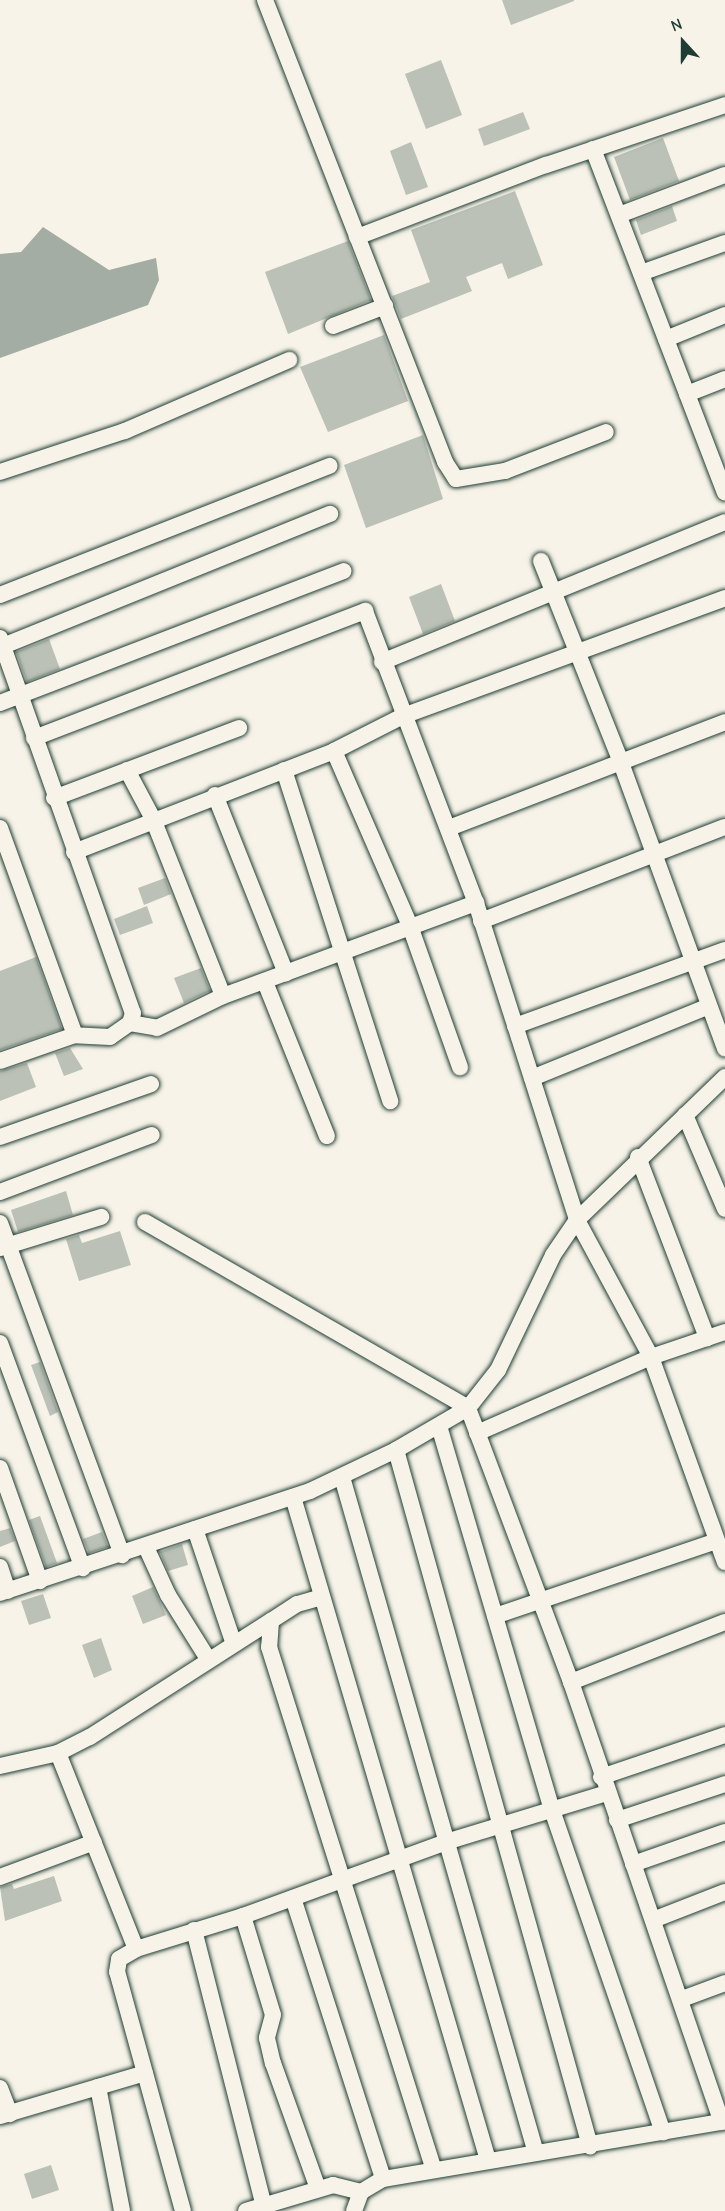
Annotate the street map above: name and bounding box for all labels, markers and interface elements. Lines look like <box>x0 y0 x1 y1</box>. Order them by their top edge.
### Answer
north arrow <box>653 12 713 72</box>
text: N <box>668 15 685 35</box>

